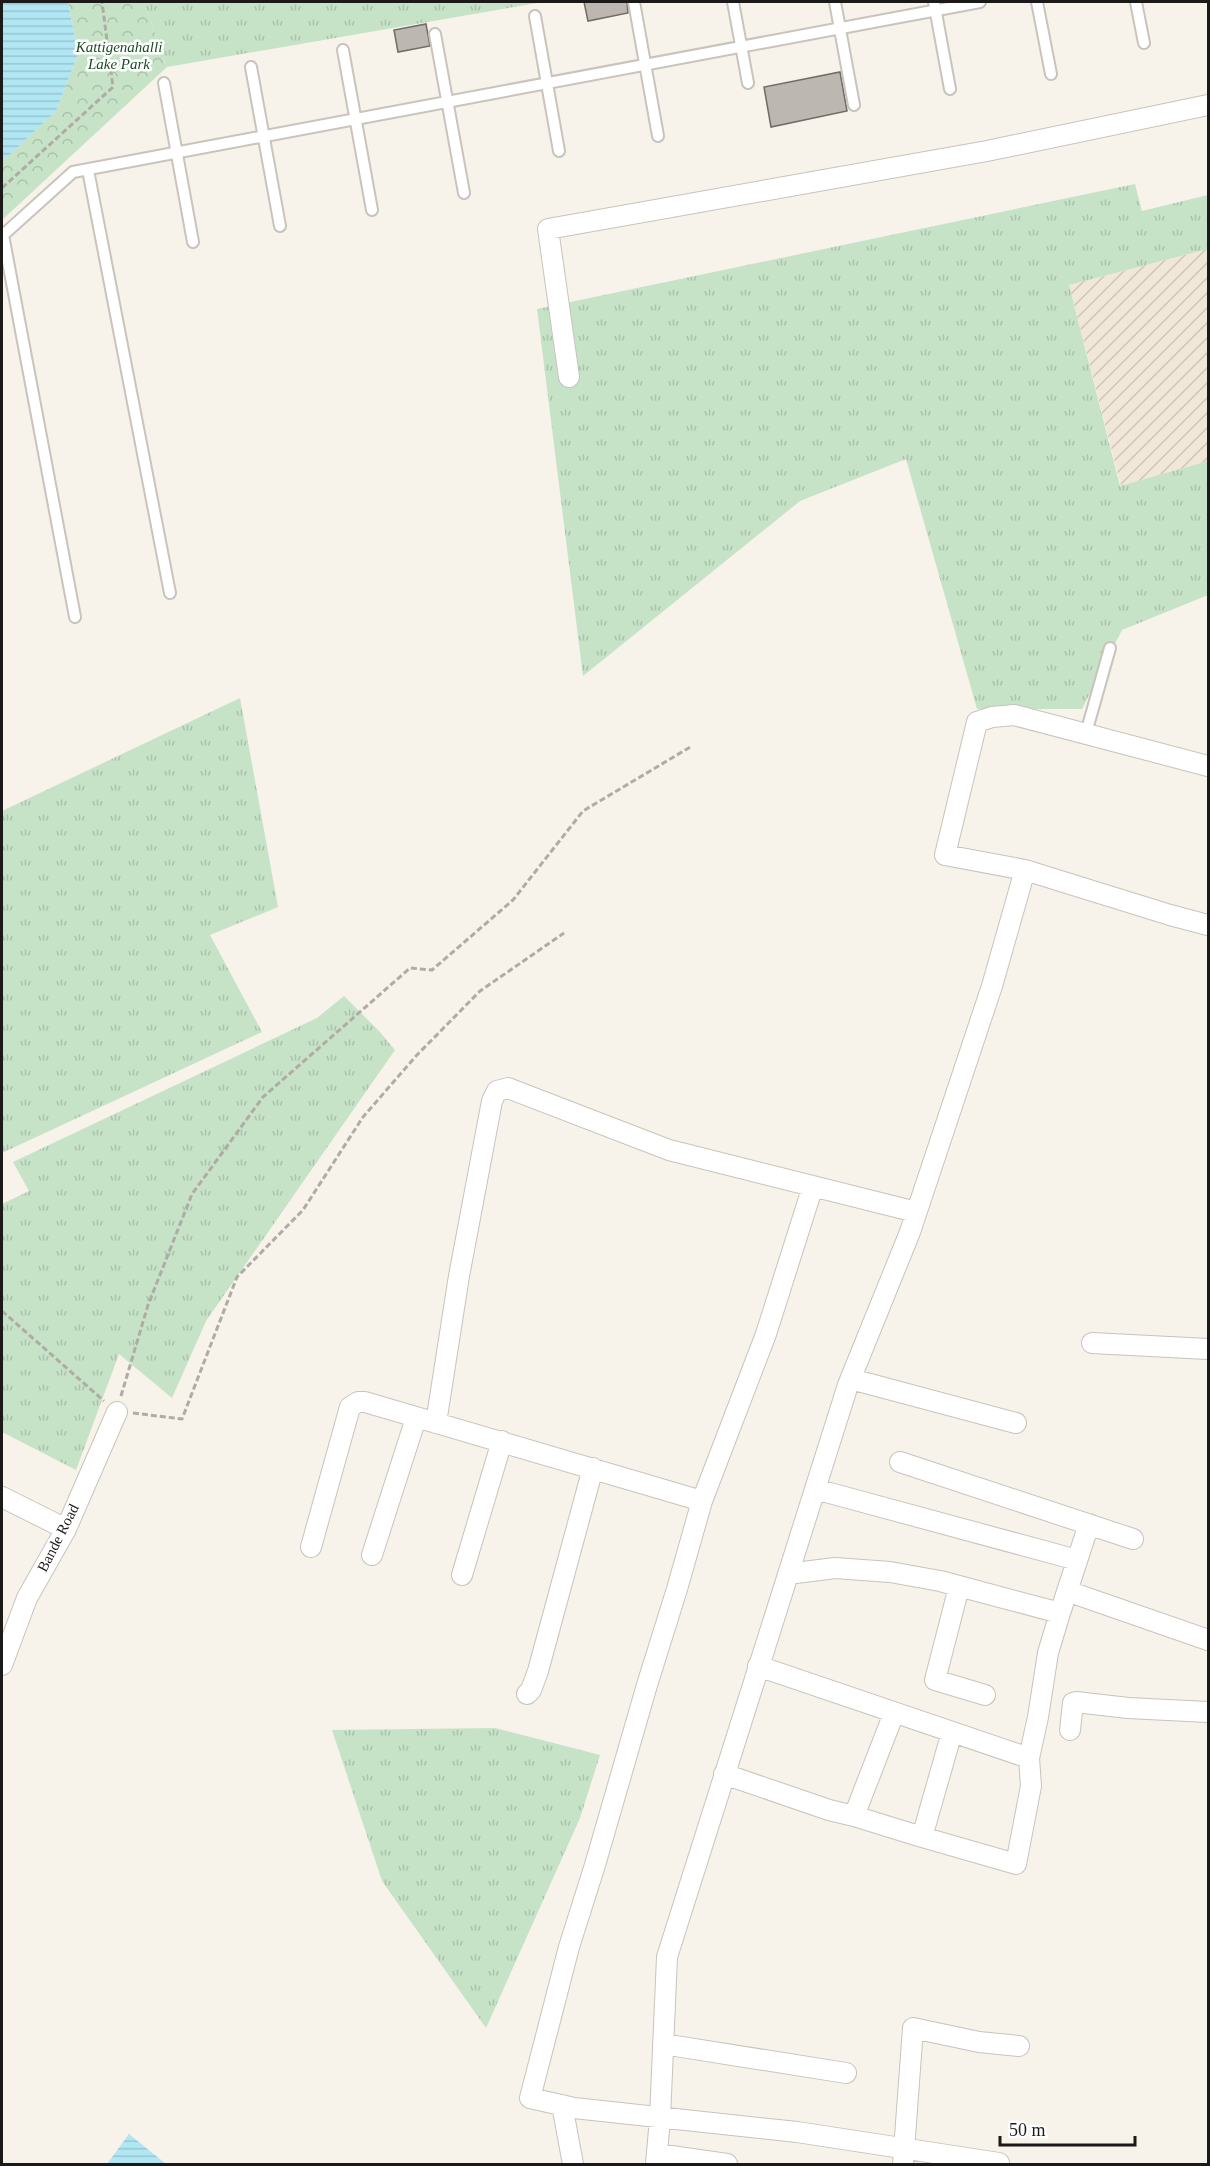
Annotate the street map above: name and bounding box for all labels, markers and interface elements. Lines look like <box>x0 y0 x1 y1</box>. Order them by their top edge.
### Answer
park label: Kattigenahalli Lake Park <box>75 39 162 72</box>
street label: Bande Road <box>34 1501 82 1574</box>
scale bar <box>1000 2109 1135 2147</box>
text: 50 m <box>1009 2120 1046 2140</box>

